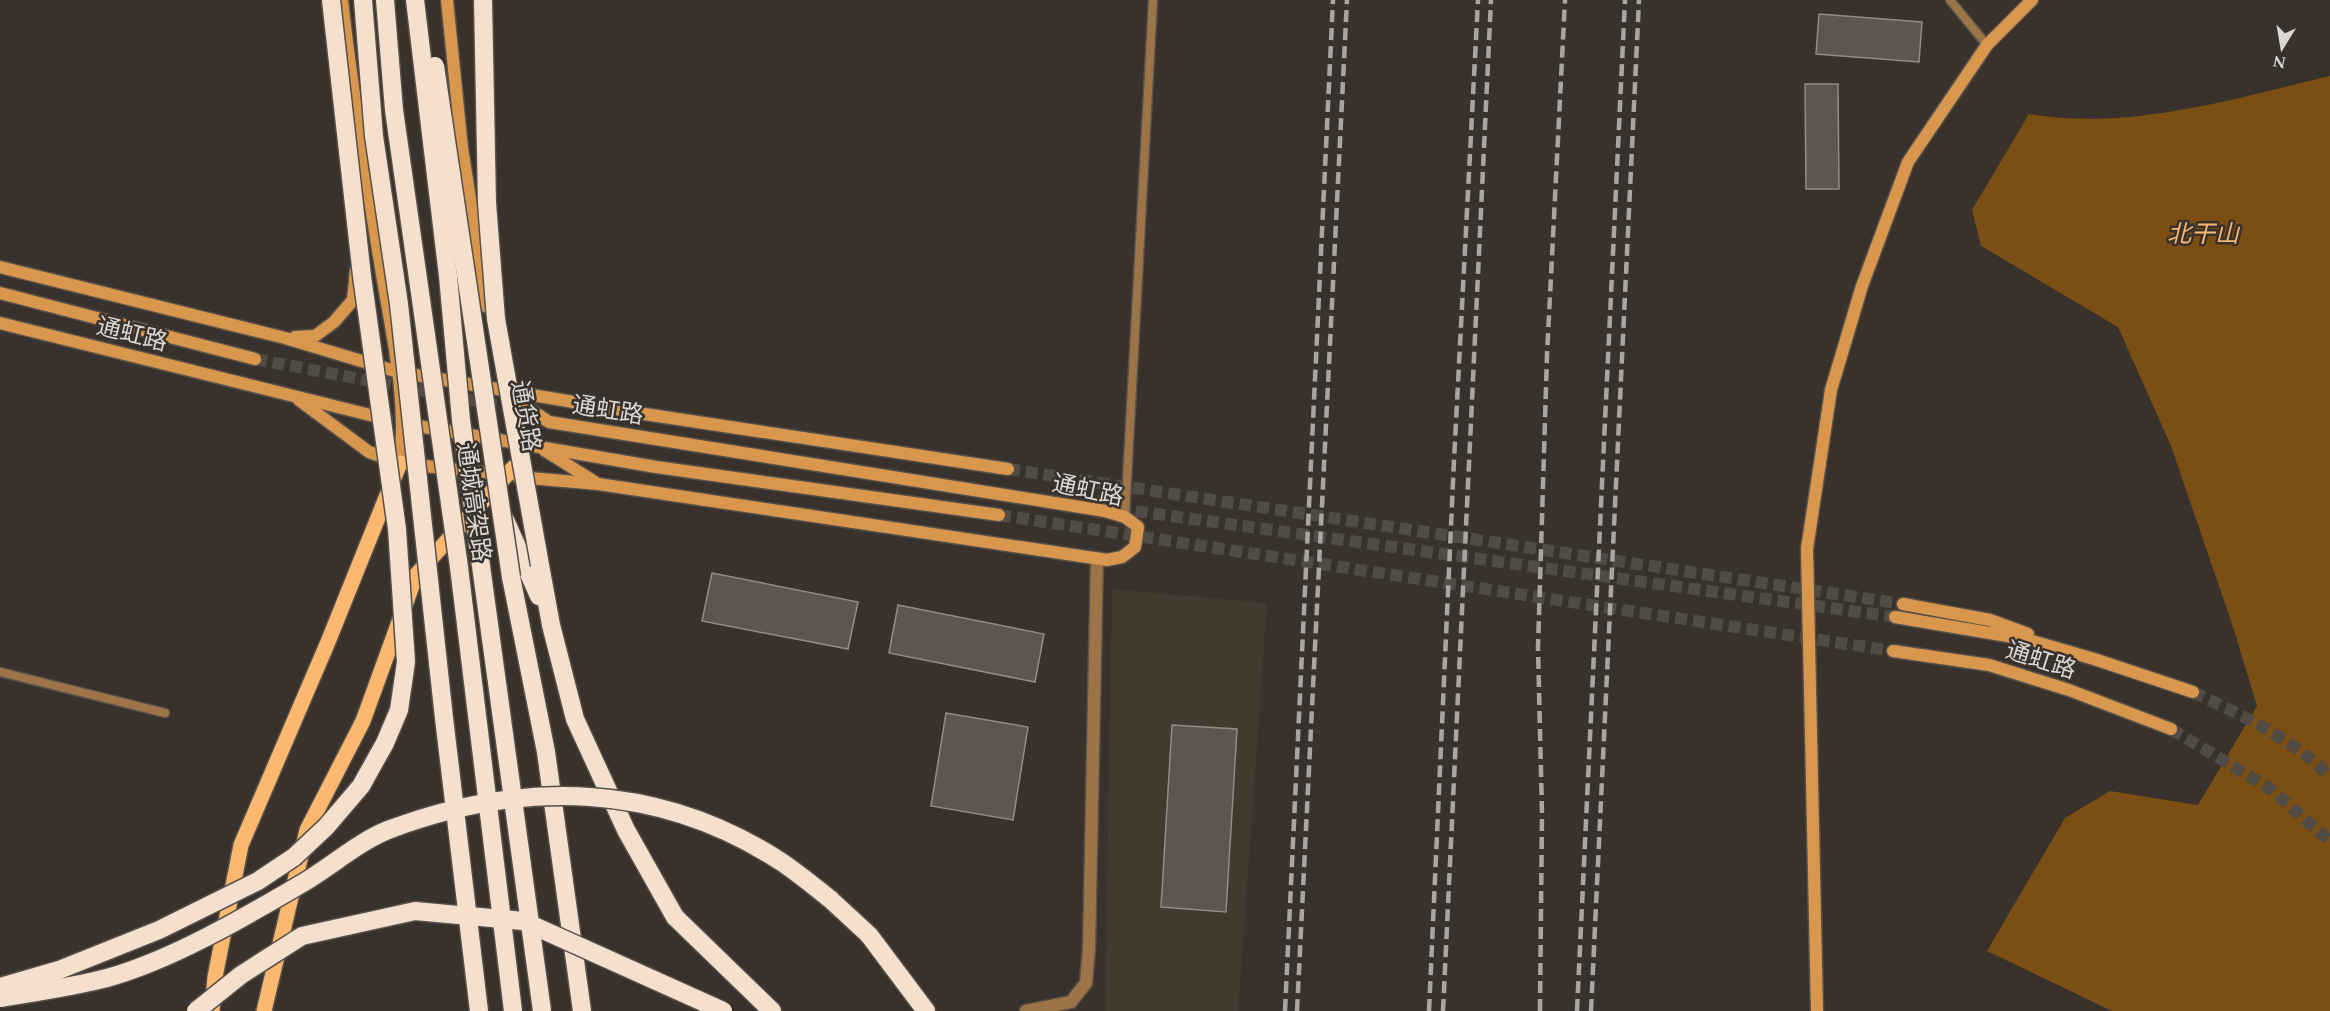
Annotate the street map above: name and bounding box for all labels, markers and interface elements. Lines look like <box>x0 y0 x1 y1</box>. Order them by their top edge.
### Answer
north arrow <box>2252 18 2312 78</box>
text: N <box>2271 49 2288 75</box>
park label: 北干山 <box>2167 217 2241 253</box>
street label: 通虹路 <box>92 309 171 361</box>
street label: 通货路 <box>501 378 549 455</box>
street label: 通虹路 <box>569 388 646 434</box>
street label: 通城高架路 <box>447 440 499 564</box>
street label: 通虹路 <box>1049 466 1127 516</box>
street label: 通虹路 <box>2001 633 2080 689</box>

